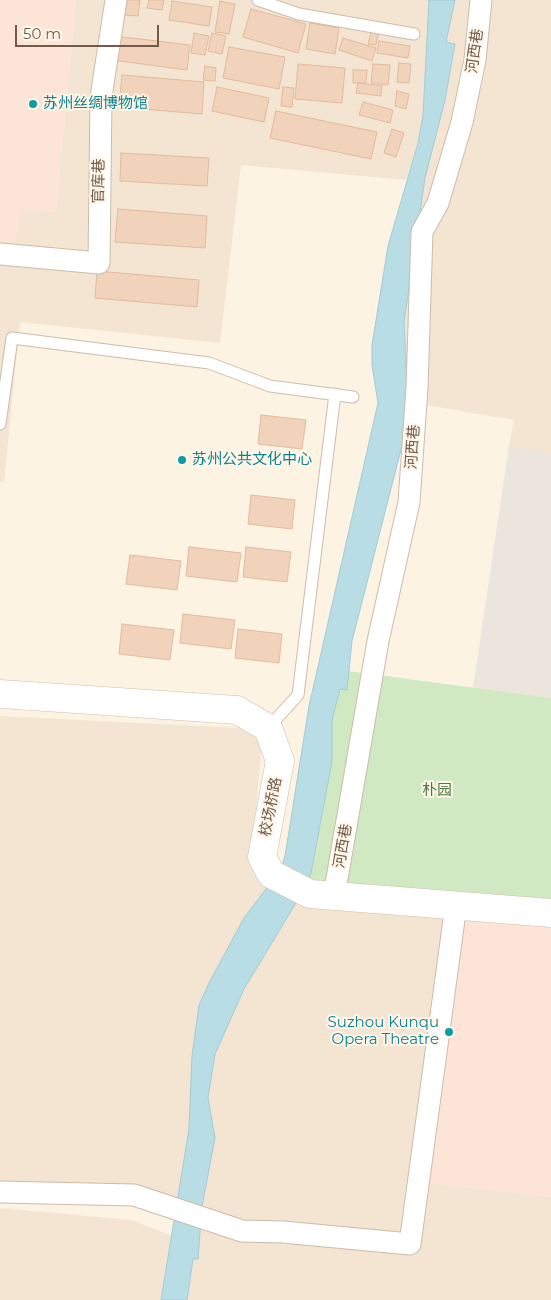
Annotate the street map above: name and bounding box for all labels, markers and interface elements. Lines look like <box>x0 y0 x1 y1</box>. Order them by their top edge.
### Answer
scale bar <box>18 15 161 47</box>
text: 50 m <box>23 24 61 43</box>
street label: 河西巷 <box>463 27 487 75</box>
place label: 苏州丝绸博物馆 <box>43 95 148 113</box>
marker: 苏州丝绸博物馆 <box>27 98 39 110</box>
street label: 官库巷 <box>90 158 108 204</box>
street label: 河西巷 <box>402 424 424 470</box>
place label: 苏州公共文化中心 <box>192 451 312 469</box>
marker: 苏州公共文化中心 <box>176 454 188 466</box>
street label: 校场桥路 <box>256 776 286 838</box>
park label: 朴园 <box>422 782 452 800</box>
street label: 河西巷 <box>330 822 356 870</box>
place label: Suzhou Kunqu Opera Theatre <box>328 1014 439 1049</box>
marker: Suzhou Kunqu Opera Theatre <box>443 1026 455 1038</box>

